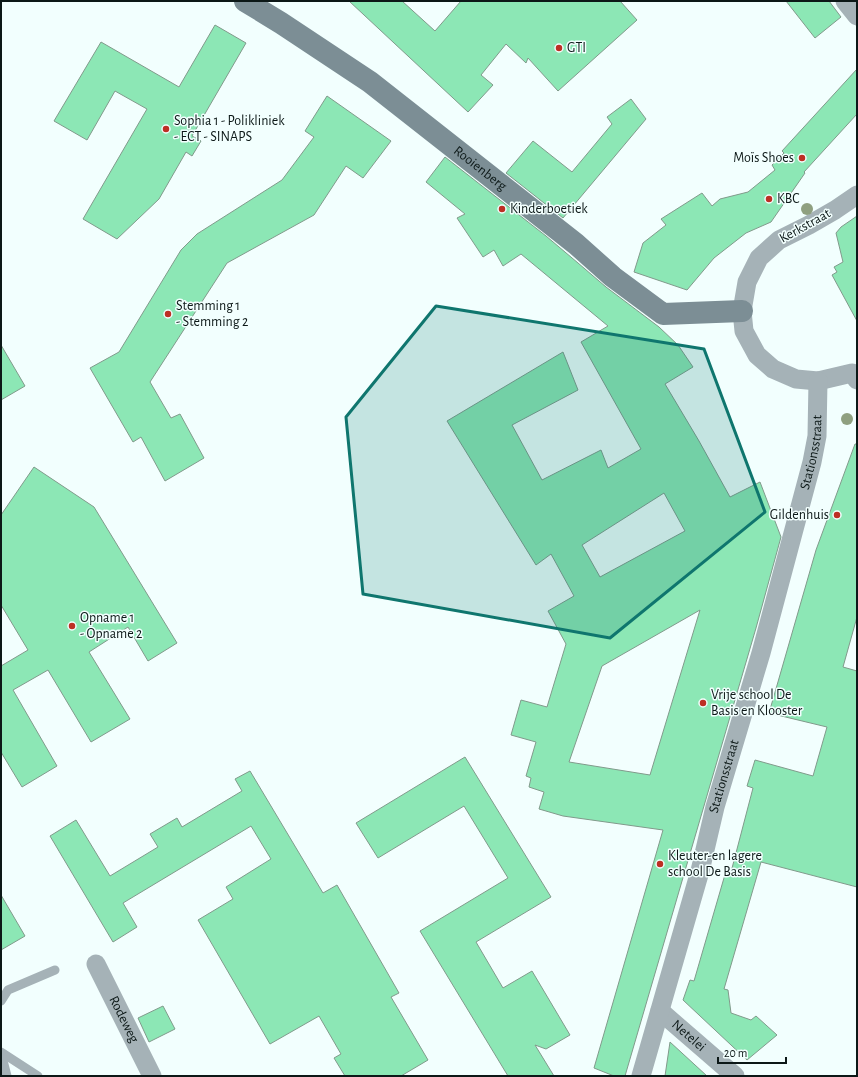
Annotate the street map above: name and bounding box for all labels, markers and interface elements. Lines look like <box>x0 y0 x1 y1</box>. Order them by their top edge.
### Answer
place label: GTI <box>567 41 586 55</box>
marker: GTI <box>554 43 564 53</box>
place label: Sophia 1 - Polikliniek - ECT - SINAPS <box>174 114 285 144</box>
marker: Sophia 1 - Polikliniek - ECT - SINAPS <box>161 124 171 134</box>
street label: Rooienberg <box>451 144 509 194</box>
place label: Moïs Shoes <box>733 151 794 165</box>
marker: Moïs Shoes <box>797 153 807 163</box>
place label: KBC <box>777 192 799 206</box>
marker: KBC <box>764 194 774 204</box>
place label: Kinderboetiek <box>510 202 588 216</box>
marker: Kinderboetiek <box>497 204 507 214</box>
street label: Kerkstraat <box>777 206 833 246</box>
place label: Stemming 1 - Stemming 2 <box>176 299 248 329</box>
marker: Stemming 1 - Stemming 2 <box>163 309 173 319</box>
street label: Stationsstraat <box>798 414 824 491</box>
place label: Gildenhuis <box>770 508 829 522</box>
marker: Gildenhuis <box>832 510 842 520</box>
place label: Opname 1 - Opname 2 <box>80 611 142 641</box>
marker: Opname 1 - Opname 2 <box>67 621 77 631</box>
place label: Vrije school De Basis en Klooster <box>711 688 803 718</box>
marker: Vrije school De Basis en Klooster <box>698 698 708 708</box>
street label: Stationsstraat <box>707 737 742 815</box>
place label: Kleuter-en lagere school De Basis <box>668 849 762 879</box>
marker: Kleuter-en lagere school De Basis <box>655 859 665 869</box>
street label: Rodeweg <box>106 994 141 1045</box>
street label: Netelei <box>669 1018 708 1054</box>
scale bar <box>718 1039 786 1065</box>
text: 20 m <box>724 1047 747 1059</box>

